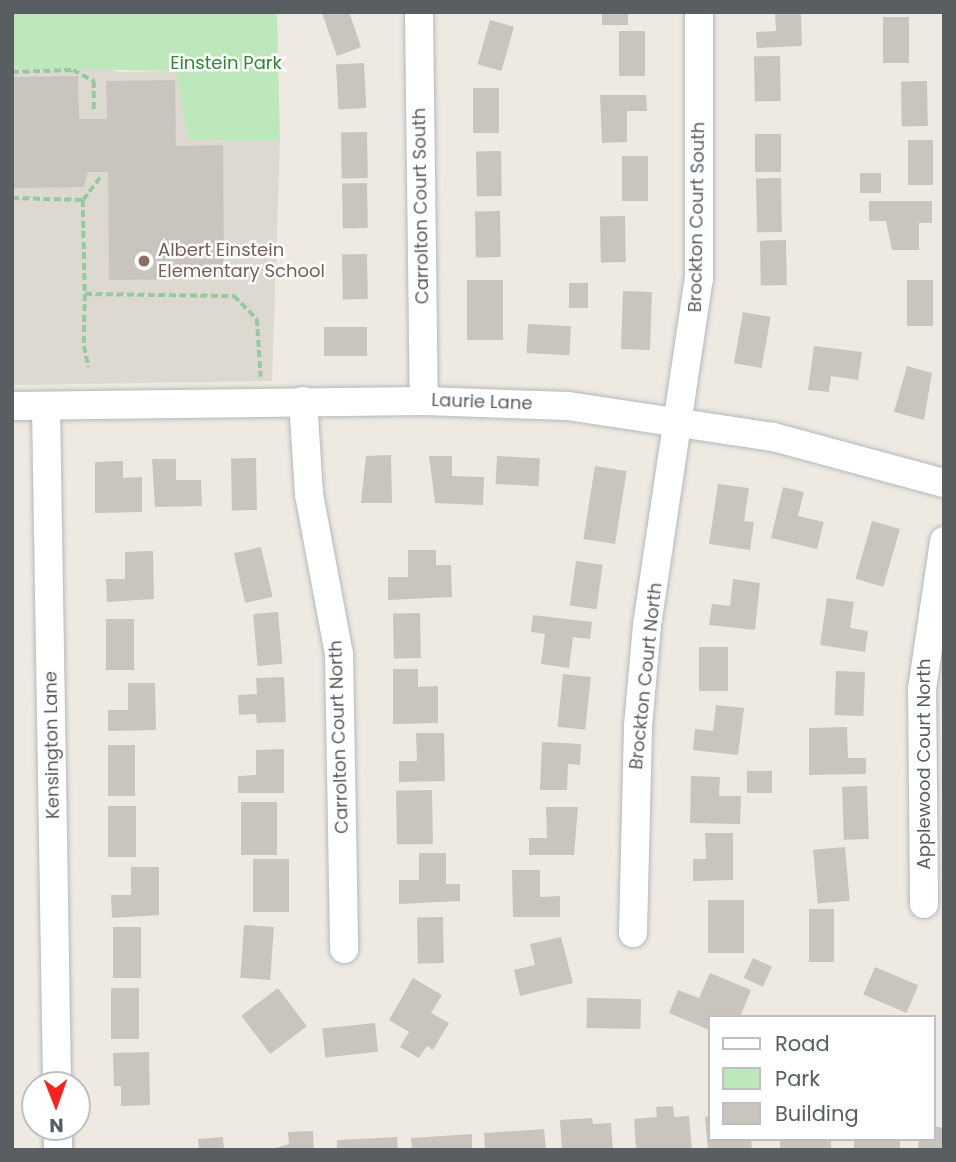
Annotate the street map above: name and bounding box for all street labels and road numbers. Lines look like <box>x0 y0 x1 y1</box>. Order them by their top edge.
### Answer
street label: Carrolton Court South <box>408 108 434 304</box>
street label: Brockton Court South <box>685 122 709 312</box>
street label: Laurie Lane <box>431 389 533 415</box>
street label: Brockton Court North <box>625 581 667 771</box>
street label: Carrolton Court North <box>325 640 353 834</box>
street label: Applewood Court North <box>913 659 935 869</box>
street label: Kensington Lane <box>40 671 64 819</box>

